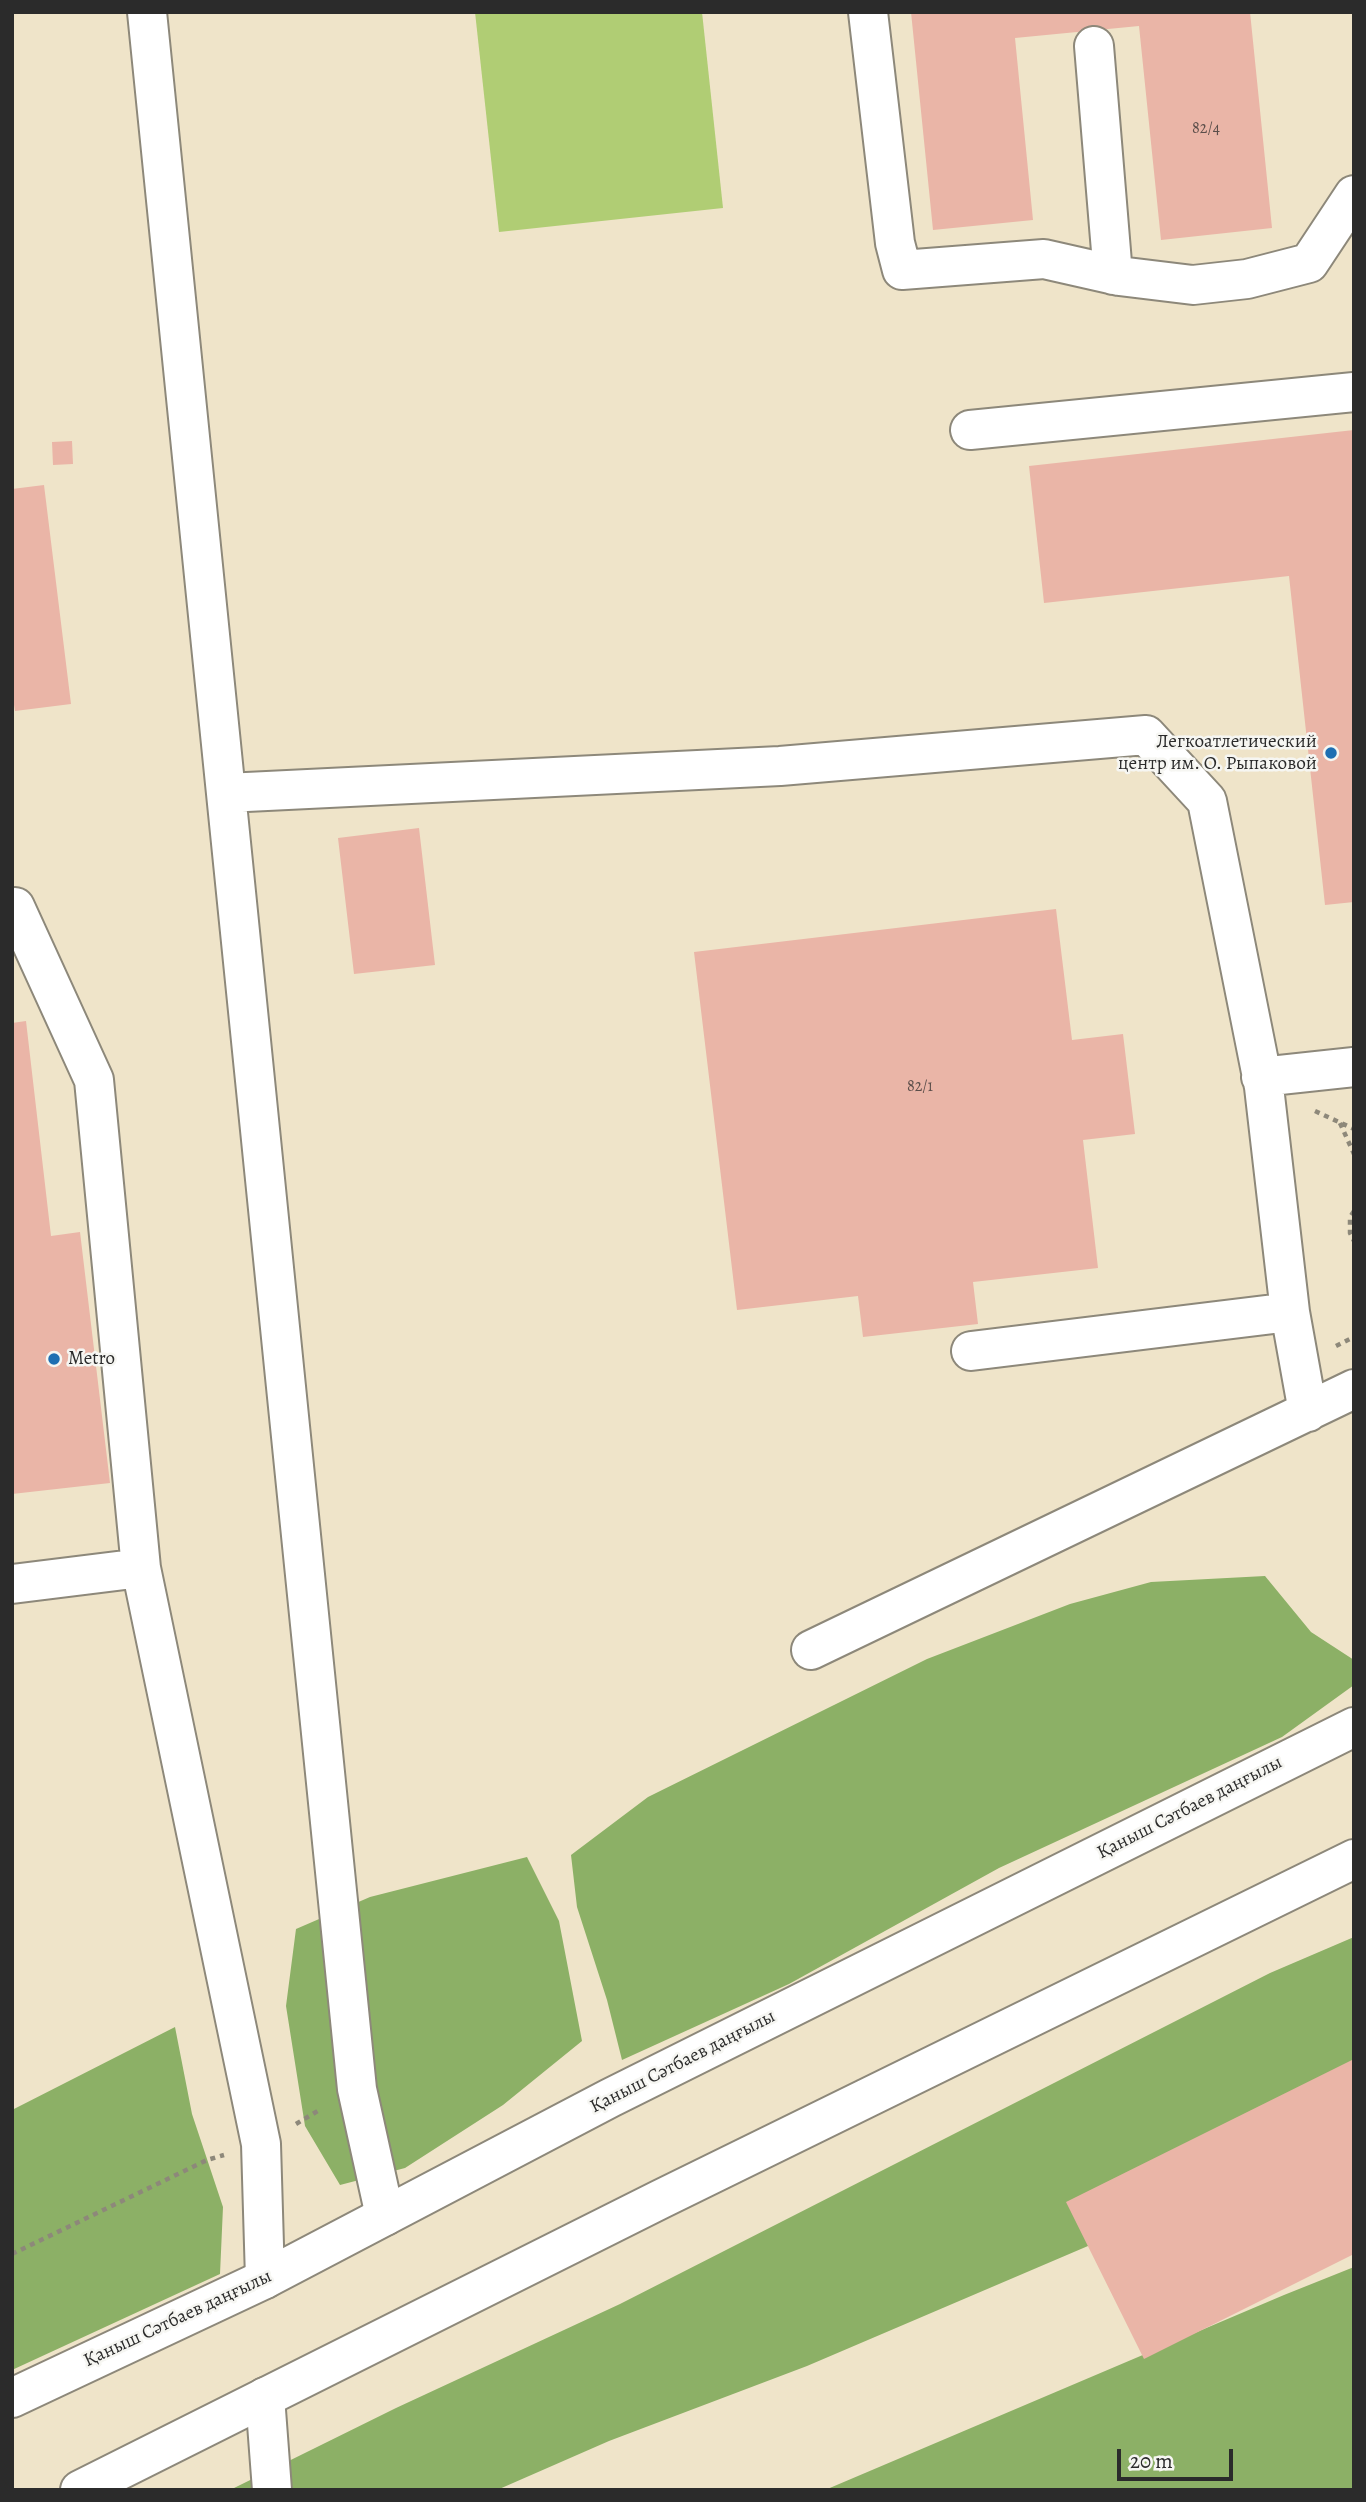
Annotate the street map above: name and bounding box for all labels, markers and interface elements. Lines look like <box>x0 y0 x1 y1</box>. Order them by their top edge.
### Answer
house number: 82/4 <box>1192 119 1220 139</box>
place label: Легкоатлетический центр им. О. Рыпаковой <box>1118 731 1317 775</box>
marker: Легкоатлетический центр им. О. Рыпаковой <box>1323 745 1339 761</box>
house number: 82/1 <box>907 1077 933 1097</box>
place label: Metro <box>68 1348 115 1370</box>
marker: Metro <box>46 1351 62 1367</box>
street label: Қаныш Сәтбаев даңғылы <box>1094 1751 1286 1865</box>
street label: Қаныш Сәтбаев даңғылы <box>587 2005 779 2119</box>
street label: Қаныш Сәтбаев даңғылы <box>80 2265 276 2373</box>
scale bar <box>1121 2436 1236 2480</box>
text: 20 m <box>1130 2447 1173 2475</box>

